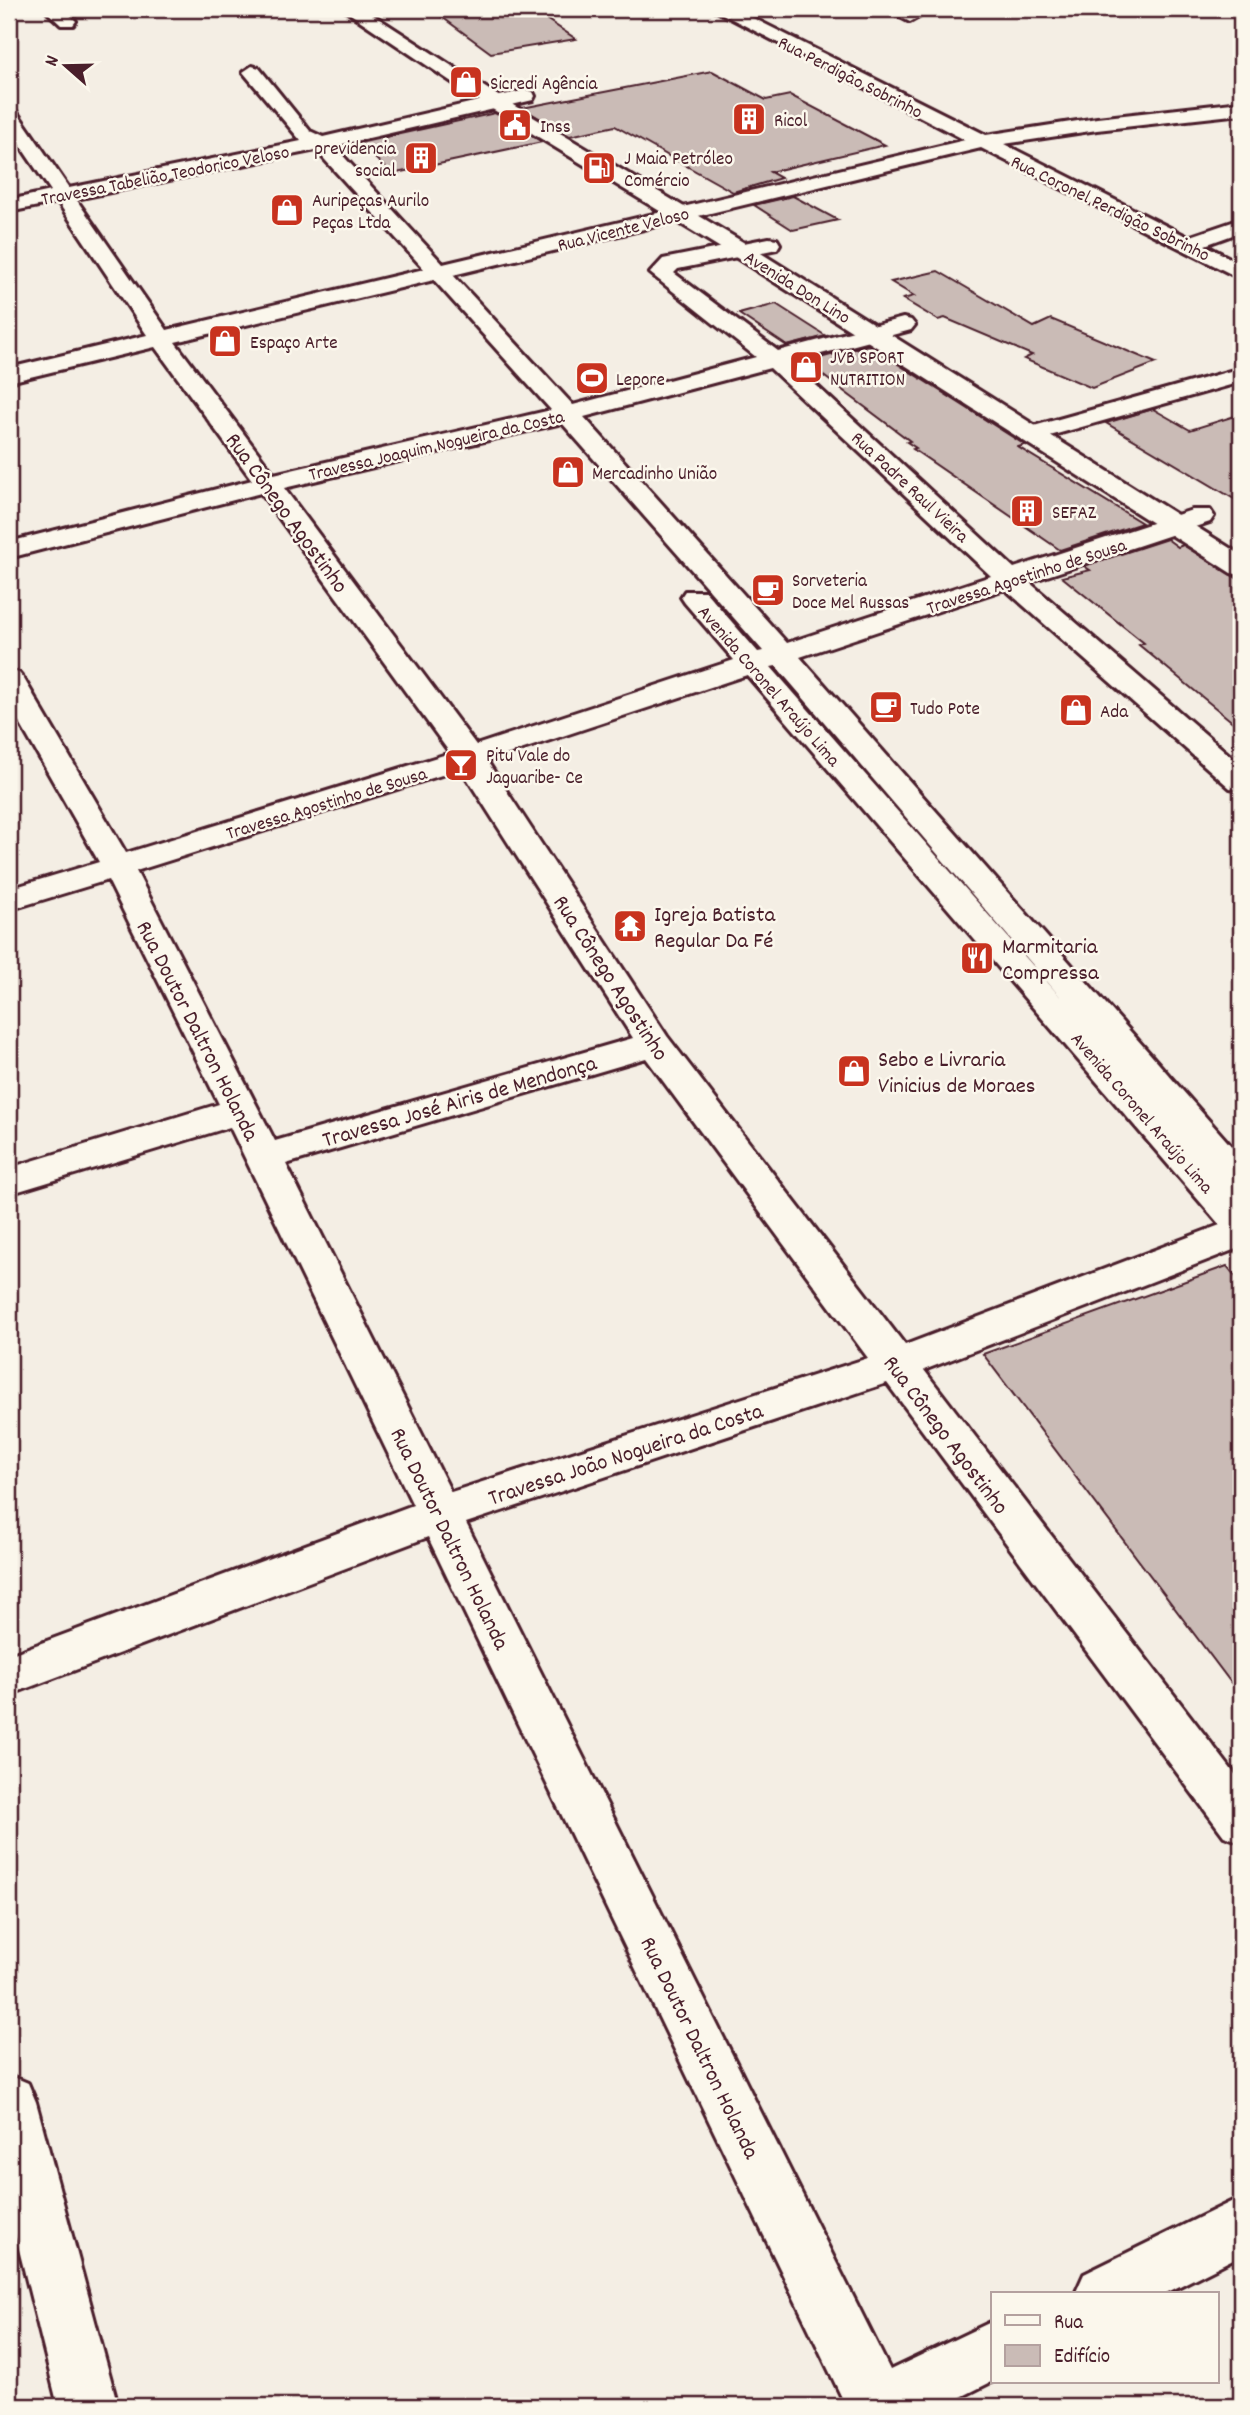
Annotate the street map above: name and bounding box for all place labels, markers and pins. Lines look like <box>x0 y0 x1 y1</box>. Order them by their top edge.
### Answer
shop icon: Sicredi Agência <box>447 63 485 101</box>
place label: Sicredi Agência <box>490 72 598 99</box>
building icon: Ricol <box>730 100 768 138</box>
public building icon: Inss <box>496 106 534 144</box>
place label: Ricol <box>774 109 808 136</box>
place label: Inss <box>540 115 571 142</box>
place label: previdencia social <box>314 137 397 186</box>
building icon: previdencia social <box>402 139 440 177</box>
place label: J Maia Petróleo Comércio <box>624 147 733 196</box>
fuel station icon: J Maia Petróleo Comércio <box>580 149 618 187</box>
place label: Auripeças Aurilo Peças Ltda <box>312 189 429 238</box>
shop icon: Auripeças Aurilo Peças Ltda <box>268 191 306 229</box>
shop icon: Espaço Arte <box>206 322 244 360</box>
place label: Espaço Arte <box>250 331 338 358</box>
place label: JVB SPORT NUTRITION <box>830 346 905 395</box>
shop icon: JVB SPORT NUTRITION <box>787 348 825 386</box>
sports icon: Lepore <box>573 359 611 397</box>
place label: Lepore <box>616 368 665 395</box>
shop icon: Mercadinho União <box>549 453 587 491</box>
place label: Mercadinho União <box>592 462 717 489</box>
building icon: SEFAZ <box>1008 492 1046 530</box>
place label: SEFAZ <box>1052 501 1097 528</box>
place label: Sorveteria Doce Mel Russas <box>792 569 909 618</box>
cafe icon: Sorveteria Doce Mel Russas <box>749 571 787 609</box>
cafe icon: Tudo Pote <box>867 688 905 726</box>
shop icon: Ada <box>1057 691 1095 729</box>
place label: Tudo Pote <box>910 697 980 724</box>
place label: Ada <box>1100 700 1129 727</box>
place label: Pitu Vale do Jaguaribe- Ce <box>486 744 583 793</box>
bar icon: Pitu Vale do Jaguaribe- Ce <box>442 746 480 784</box>
place label: Igreja Batista Regular Da Fé <box>654 900 776 959</box>
temple icon: Igreja Batista Regular Da Fé <box>611 907 649 945</box>
place label: Marmitaria Compressa <box>1002 932 1100 991</box>
restaurant icon: Marmitaria Compressa <box>958 939 996 977</box>
place label: Sebo e Livraria Vinicius de Moraes <box>878 1045 1035 1104</box>
shop icon: Sebo e Livraria Vinicius de Moraes <box>835 1052 873 1090</box>

